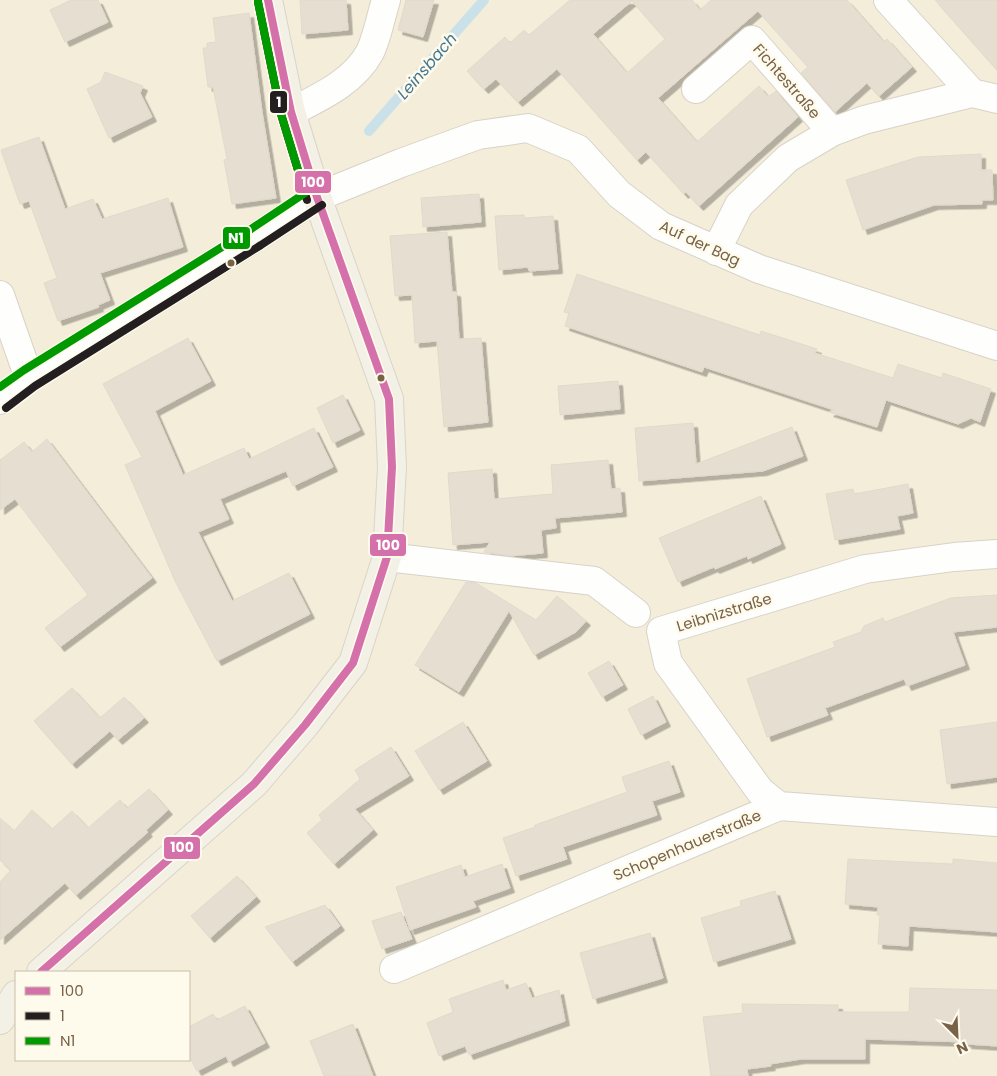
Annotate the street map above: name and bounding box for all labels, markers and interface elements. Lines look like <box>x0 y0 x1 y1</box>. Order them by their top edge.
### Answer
water label: Leinsbach <box>392 28 462 104</box>
street label: Fichtestraße <box>748 39 826 123</box>
line badge: 1 <box>269 90 288 114</box>
text: 1 <box>276 92 282 112</box>
line badge: 100 <box>294 170 332 194</box>
text: 100 <box>301 172 325 192</box>
street label: Auf der Bag <box>656 215 744 271</box>
line badge: N1 <box>222 226 251 250</box>
text: N1 <box>228 228 244 248</box>
unlabelled marker <box>226 258 236 268</box>
unlabelled marker <box>376 373 386 383</box>
line badge: 100 <box>369 533 407 557</box>
text: 100 <box>376 535 400 555</box>
street label: Leibnizstraße <box>674 588 774 636</box>
street label: Schopenhauerstraße <box>610 804 764 886</box>
line badge: 100 <box>163 836 201 860</box>
text: 100 <box>170 837 194 857</box>
legend <box>15 971 190 1061</box>
text: 100 <box>60 980 84 1001</box>
text: 1 <box>60 1005 65 1026</box>
north arrow <box>932 1011 982 1061</box>
text: N1 <box>60 1030 75 1051</box>
text: N <box>953 1037 971 1059</box>

